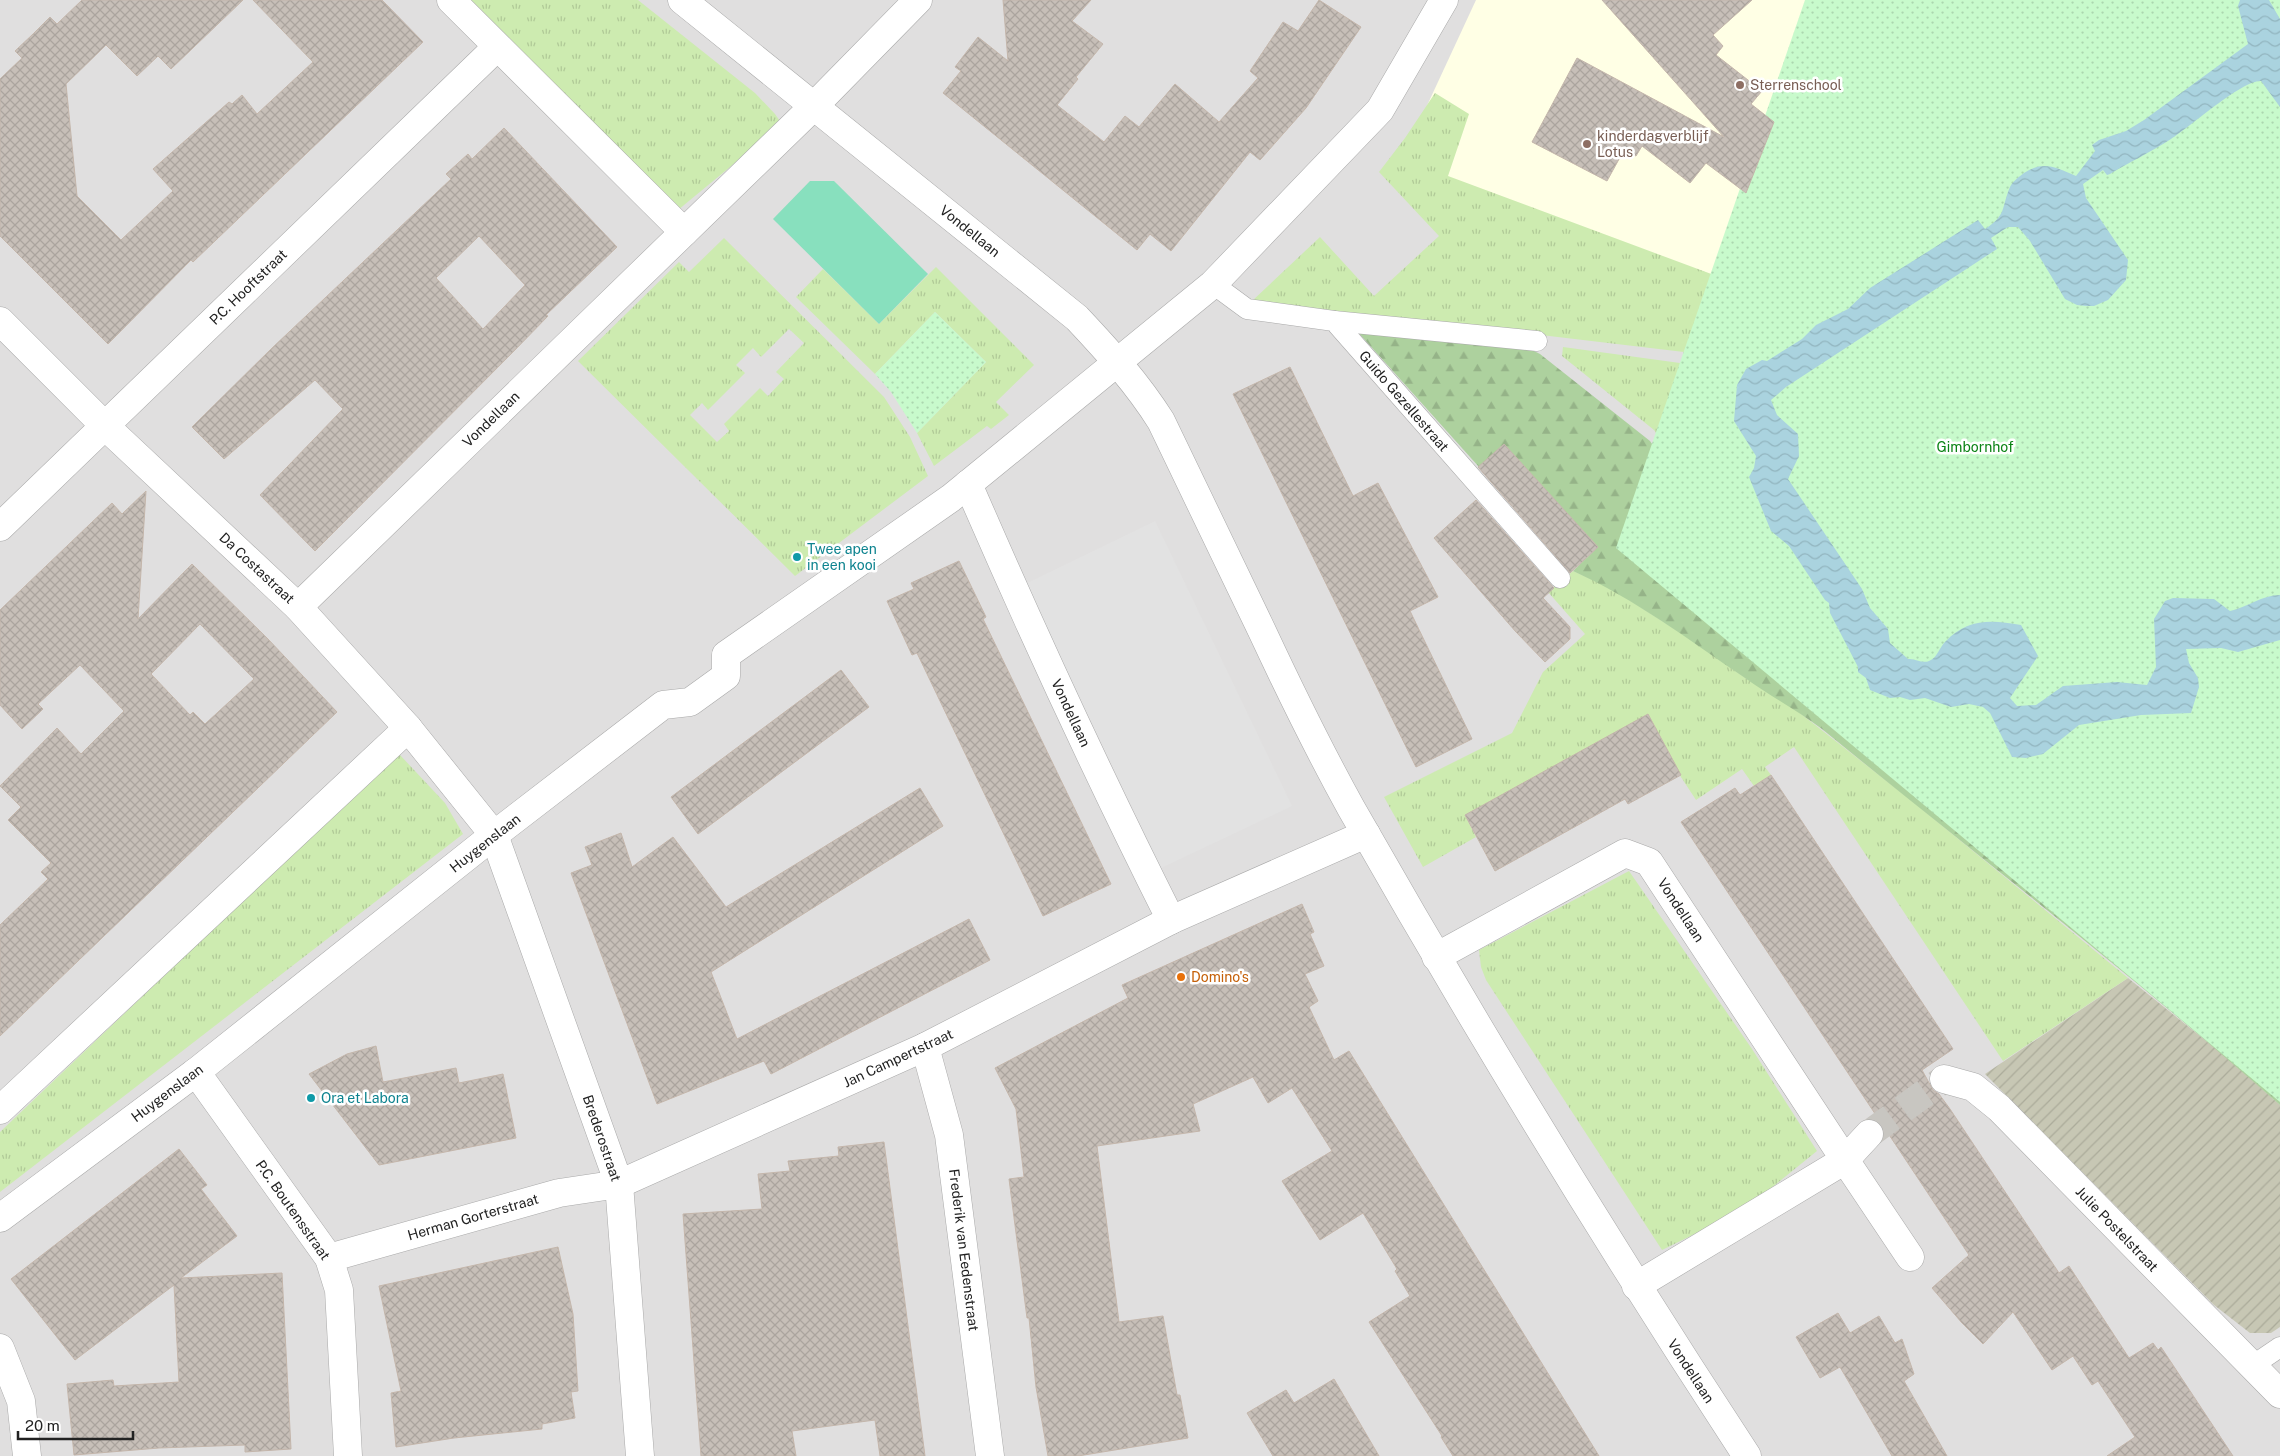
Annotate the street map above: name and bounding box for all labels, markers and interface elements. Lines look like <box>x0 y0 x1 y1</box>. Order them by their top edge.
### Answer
place label: Sterrenschool <box>1750 77 1842 93</box>
marker: Sterrenschool <box>1734 79 1746 91</box>
place label: kinderdagverblijf Lotus <box>1597 128 1709 160</box>
marker: kinderdagverblijf Lotus <box>1581 138 1593 150</box>
street label: Vondellaan <box>937 202 1003 260</box>
street label: P.C. Hooftstraat <box>206 246 290 328</box>
street label: Guido Gezellestraat <box>1356 347 1452 455</box>
street label: Vondellaan <box>459 388 523 450</box>
park label: Gimbornhof <box>1936 439 2014 455</box>
street label: Da Costastraat <box>216 529 298 607</box>
place label: Twee apen in een kooi <box>807 541 877 573</box>
marker: Twee apen in een kooi <box>791 551 803 563</box>
street label: Vondellaan <box>1048 677 1094 749</box>
street label: Huygenslaan <box>446 810 524 876</box>
street label: Vondellaan <box>1654 875 1708 945</box>
place label: Domino's <box>1191 969 1249 985</box>
marker: Domino's <box>1175 971 1187 983</box>
street label: Jan Campertstraat <box>841 1026 955 1090</box>
street label: Huygenslaan <box>128 1061 206 1125</box>
place label: Ora et Labora <box>321 1090 409 1106</box>
marker: Ora et Labora <box>305 1092 317 1104</box>
street label: Brederostraat <box>580 1093 624 1183</box>
street label: P.C. Boutensstraat <box>253 1157 333 1263</box>
street label: Frederik van Eedenstraat <box>946 1168 982 1332</box>
street label: Julie Postelstraat <box>2073 1183 2161 1275</box>
street label: Herman Gorterstraat <box>406 1191 540 1243</box>
street label: Vondellaan <box>1664 1336 1718 1406</box>
scale bar <box>18 1408 132 1440</box>
text: 20 m <box>25 1417 60 1434</box>

